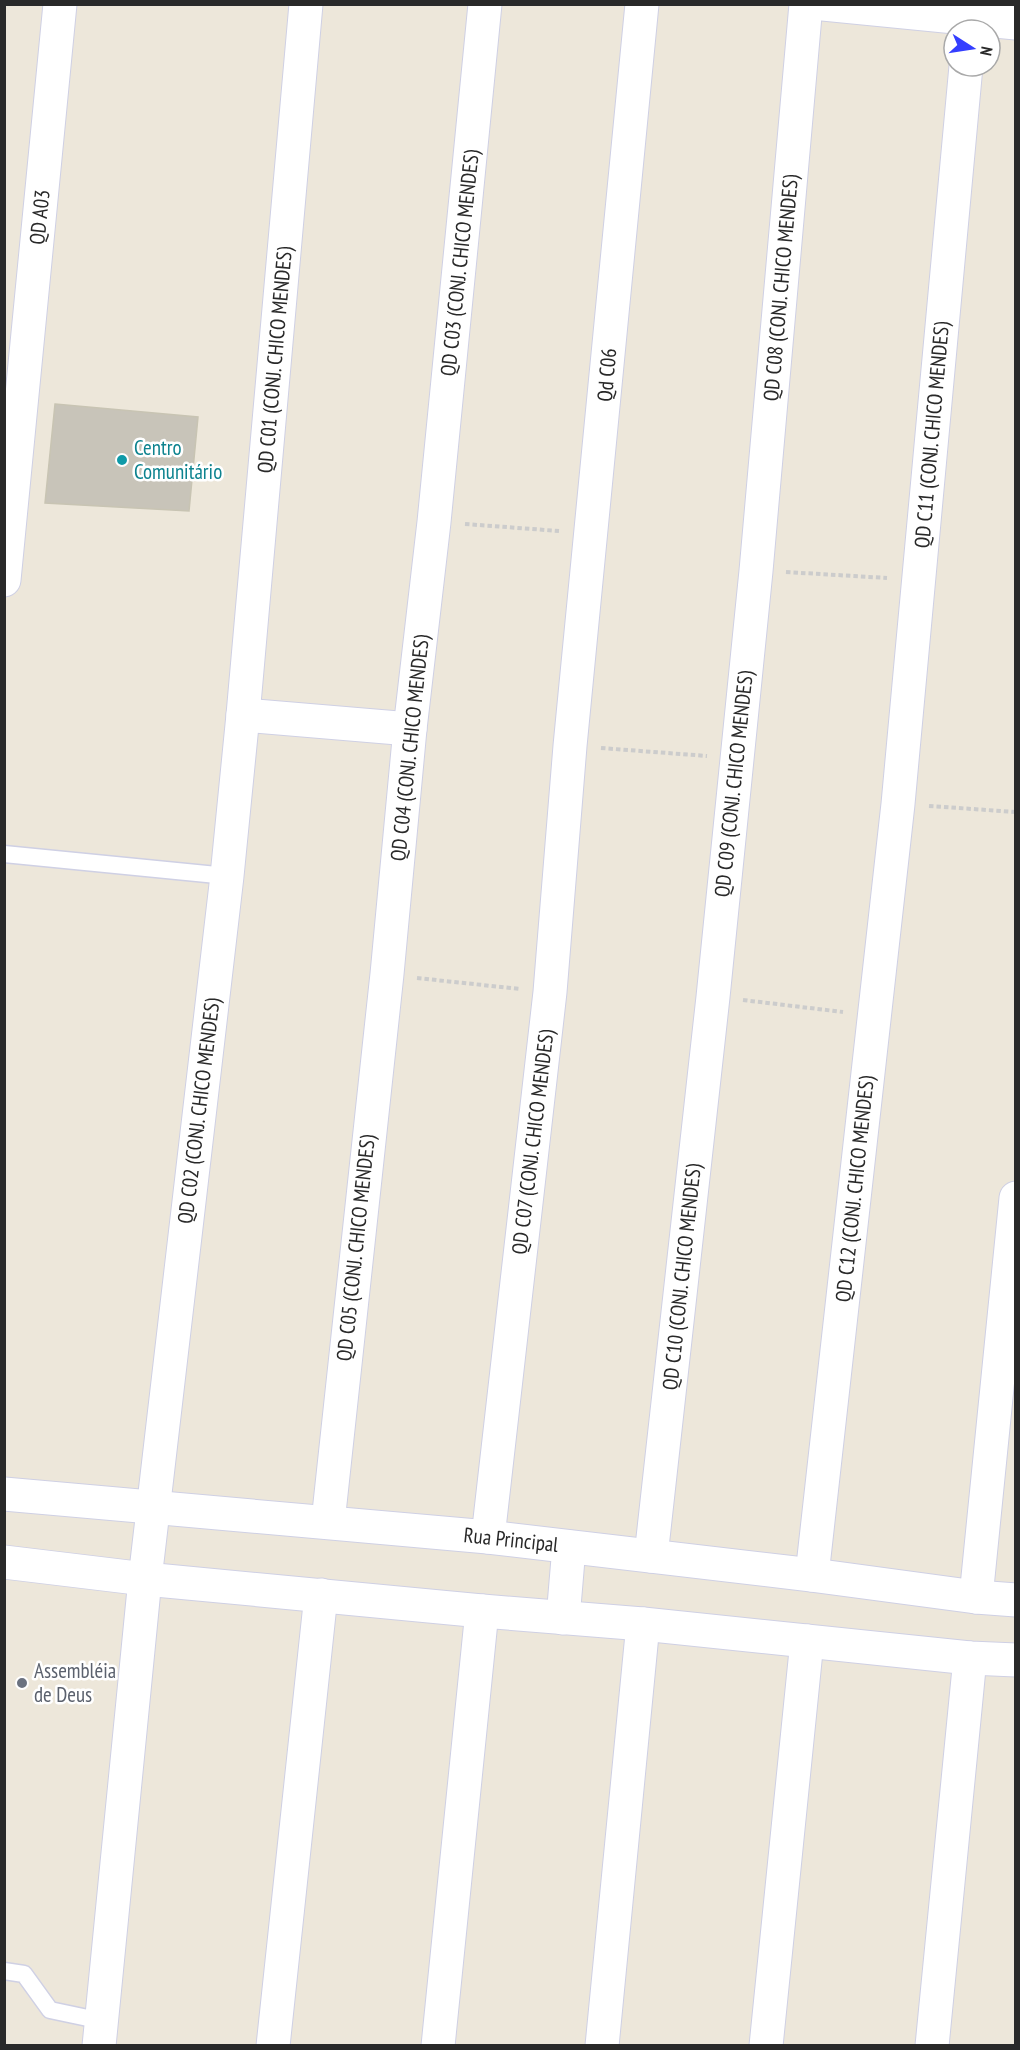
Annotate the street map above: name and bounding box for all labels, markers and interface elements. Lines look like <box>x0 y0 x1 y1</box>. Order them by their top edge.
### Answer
north arrow <box>942 18 1002 78</box>
text: N <box>976 45 997 57</box>
street label: QD C03 (CONJ. CHICO MENDES) <box>434 148 485 377</box>
street label: QD C08 (CONJ. CHICO MENDES) <box>757 174 804 402</box>
street label: QD A03 <box>23 188 56 246</box>
street label: QD C01 (CONJ. CHICO MENDES) <box>251 246 298 474</box>
street label: QD C11 (CONJ. CHICO MENDES) <box>908 321 955 549</box>
street label: Qd C06 <box>591 347 622 403</box>
place label: Centro Comunitário <box>134 434 222 485</box>
marker: Centro Comunitário <box>115 453 129 467</box>
street label: QD C04 (CONJ. CHICO MENDES) <box>384 633 435 862</box>
street label: QD C09 (CONJ. CHICO MENDES) <box>708 669 759 898</box>
street label: QD C02 (CONJ. CHICO MENDES) <box>171 996 226 1225</box>
street label: QD C07 (CONJ. CHICO MENDES) <box>505 1028 560 1256</box>
street label: QD C12 (CONJ. CHICO MENDES) <box>829 1074 880 1303</box>
street label: QD C05 (CONJ. CHICO MENDES) <box>330 1133 381 1362</box>
street label: QD C10 (CONJ. CHICO MENDES) <box>656 1162 707 1391</box>
street label: Rua Principal <box>462 1521 560 1558</box>
place label: Assembléia de Deus <box>34 1657 116 1708</box>
marker: Assembléia de Deus <box>15 1676 29 1690</box>

